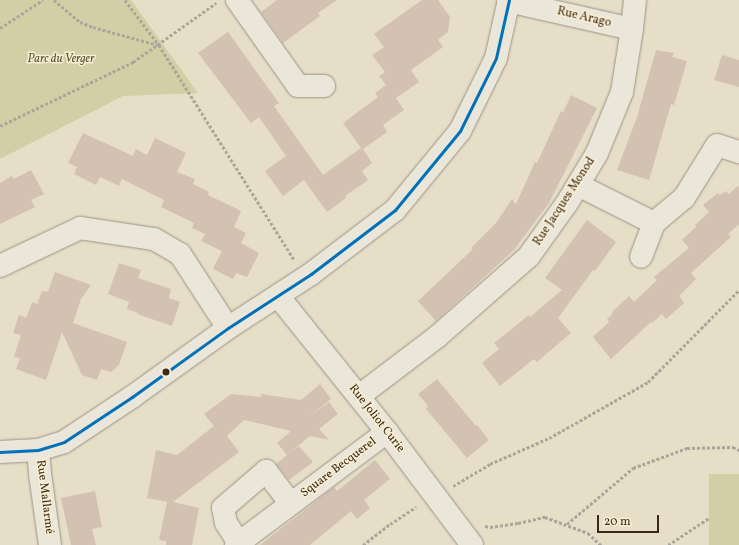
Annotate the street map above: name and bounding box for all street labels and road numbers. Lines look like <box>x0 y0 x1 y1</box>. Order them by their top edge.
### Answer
street label: Rue Arago <box>556 5 612 31</box>
street label: Rue Jacques Monod <box>531 155 599 249</box>
street label: Rue Joliot Curie <box>345 382 407 456</box>
street label: Square Becquerel <box>298 435 380 501</box>
street label: Rue Mallarmé <box>32 459 56 535</box>

